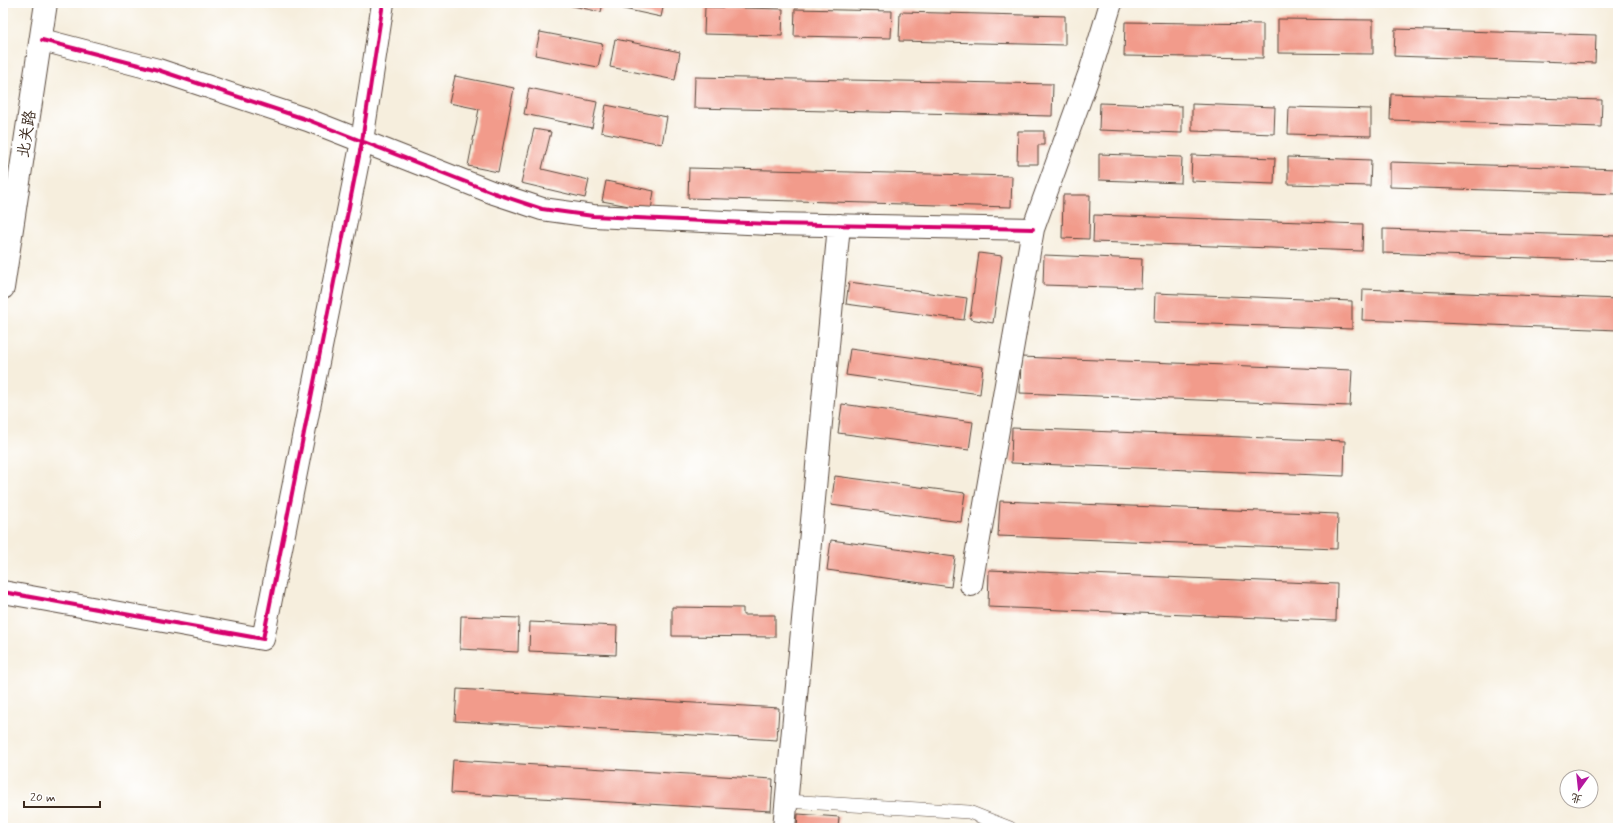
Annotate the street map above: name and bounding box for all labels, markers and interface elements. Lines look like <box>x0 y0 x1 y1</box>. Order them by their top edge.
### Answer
street label: 北关路 <box>13 109 41 159</box>
north arrow <box>1559 769 1599 809</box>
scale bar <box>24 783 100 809</box>
text: 20 m <box>30 790 56 806</box>
text: 北 <box>1570 790 1584 806</box>

